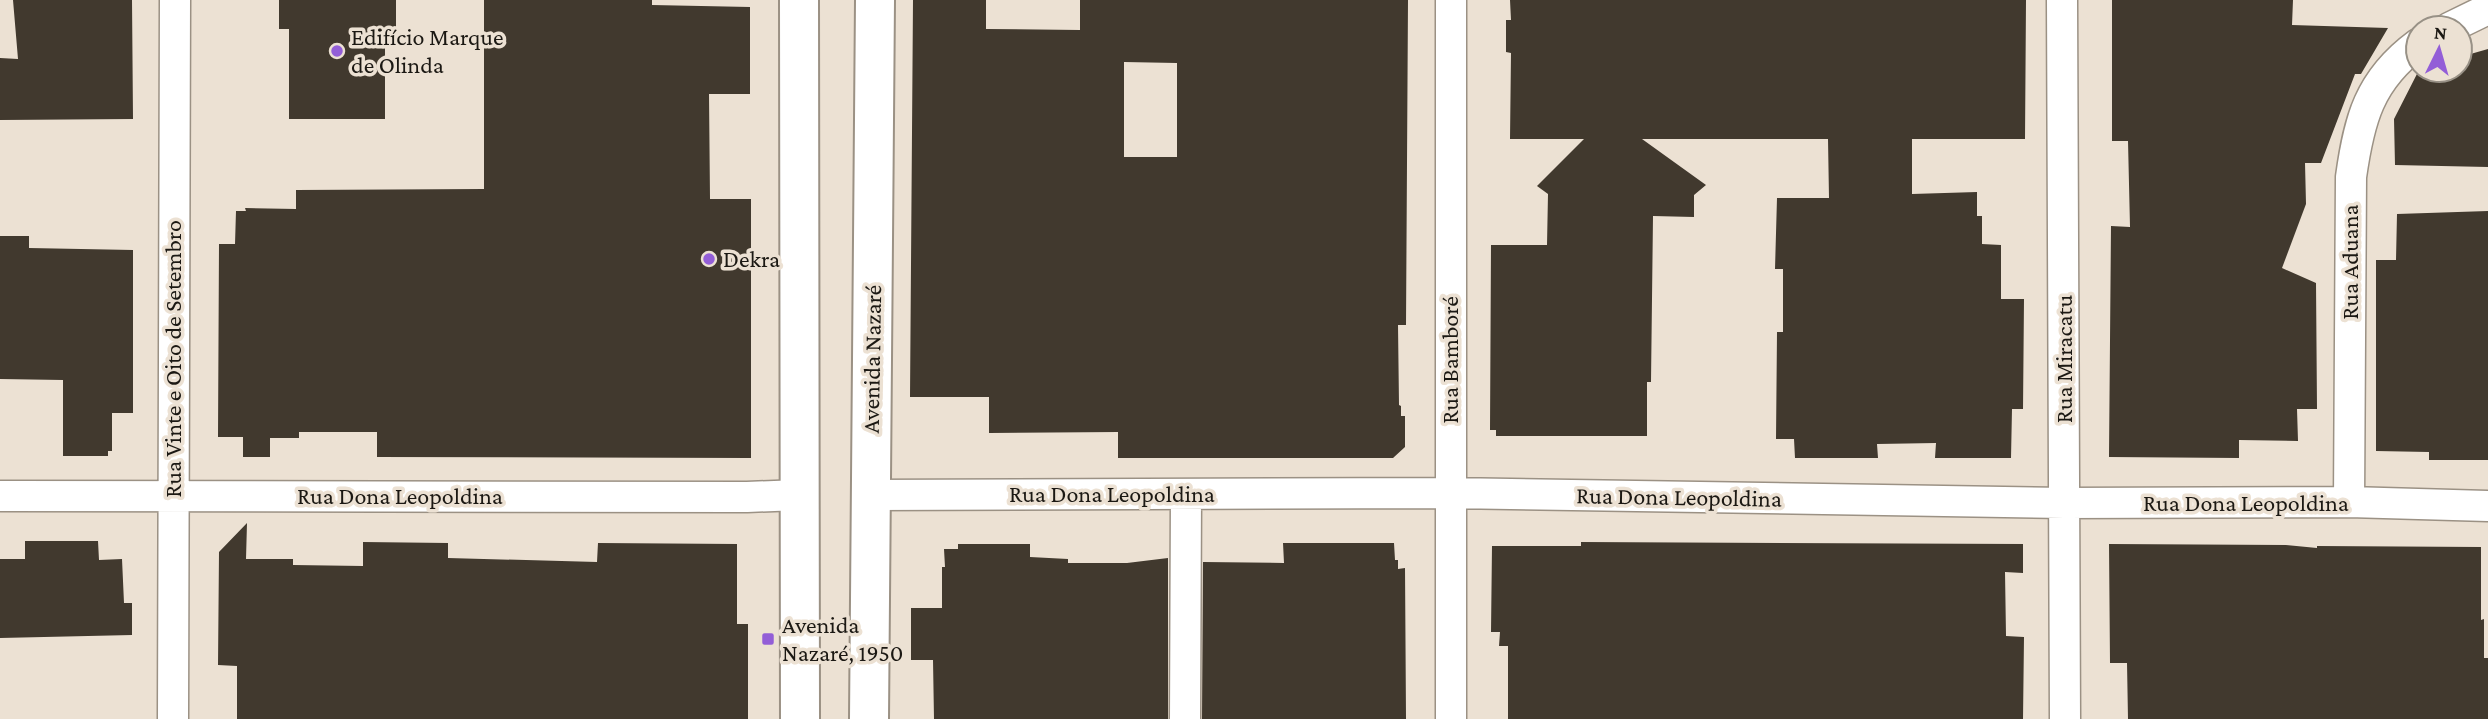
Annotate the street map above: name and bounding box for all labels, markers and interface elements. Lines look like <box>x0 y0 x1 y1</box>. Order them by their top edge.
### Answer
north arrow <box>2404 14 2474 84</box>
text: N <box>2433 22 2448 44</box>
place label: Edifício Marque de Olinda <box>351 23 504 78</box>
marker: Edifício Marque de Olinda <box>329 43 345 59</box>
street label: Rua Aduana <box>2336 204 2363 320</box>
street label: Rua Vinte e Oito de Setembro <box>159 220 186 498</box>
place label: Dekra <box>723 245 780 272</box>
marker: Dekra <box>701 251 717 267</box>
street label: Avenida Nazaré <box>857 285 886 433</box>
street label: Rua Miracatu <box>2050 295 2077 423</box>
street label: Rua Bamboré <box>1436 296 1463 424</box>
street label: Rua Dona Leopoldina <box>1009 480 1215 507</box>
street label: Rua Dona Leopoldina <box>1576 481 1782 512</box>
street label: Rua Dona Leopoldina <box>297 482 503 509</box>
street label: Rua Dona Leopoldina <box>2143 489 2349 516</box>
place label: Avenida Nazaré, 1950 <box>782 611 903 666</box>
marker: Avenida Nazaré, 1950 <box>760 631 776 647</box>

